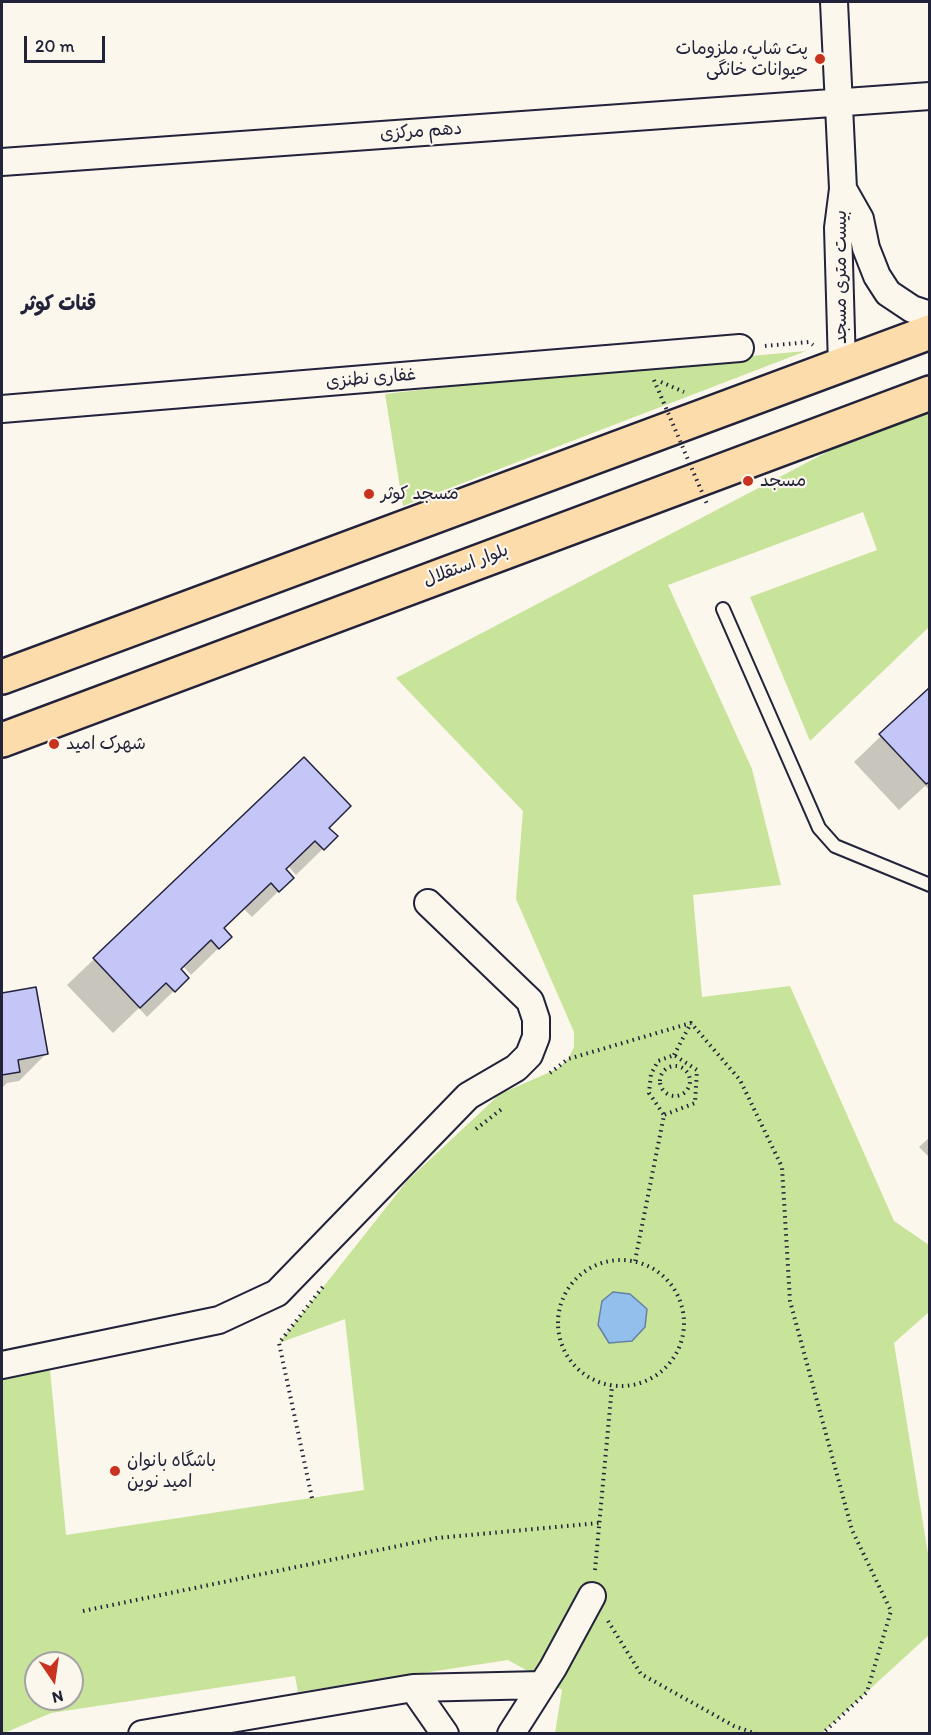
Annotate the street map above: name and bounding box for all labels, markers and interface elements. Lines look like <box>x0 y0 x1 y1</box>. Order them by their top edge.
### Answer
scale bar <box>27 24 108 62</box>
text: 20 m <box>35 35 75 57</box>
place label: پت شاپ، ملزومات حیوانات خانگی <box>675 38 808 80</box>
marker: پت شاپ، ملزومات حیوانات خانگی <box>813 52 827 66</box>
street label: دهم مرکزی <box>379 118 463 146</box>
street label: بیست متری مسجد <box>830 210 852 344</box>
district label: قنات کوثر <box>22 293 96 317</box>
street label: غفاری نطنزی <box>325 364 417 394</box>
place label: مسجد <box>760 470 806 492</box>
marker: مسجد <box>741 474 755 488</box>
place label: مسجد کوثر <box>381 483 459 505</box>
marker: مسجد کوثر <box>362 487 376 501</box>
street label: بلوار استقلال <box>420 540 512 592</box>
place label: شهرک امید <box>66 733 146 755</box>
marker: شهرک امید <box>47 737 61 751</box>
place label: باشگاه بانوان امید نوین <box>127 1450 216 1492</box>
marker: باشگاه بانوان امید نوین <box>108 1464 122 1478</box>
north arrow <box>24 1651 84 1711</box>
text: N <box>50 1687 65 1708</box>

